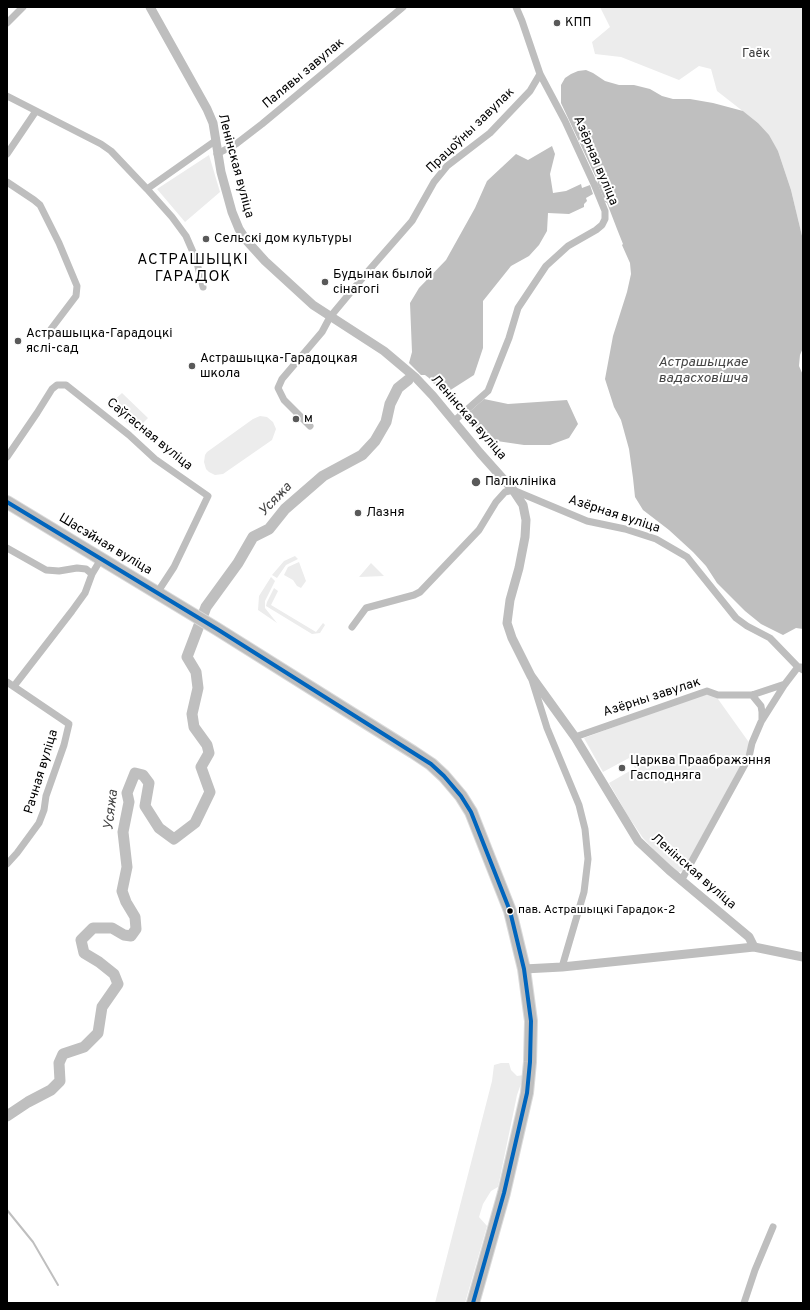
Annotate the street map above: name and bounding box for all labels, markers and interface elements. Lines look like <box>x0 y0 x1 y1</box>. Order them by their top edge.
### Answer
place label: КПП <box>565 15 591 31</box>
marker: КПП <box>552 18 562 28</box>
street label: Палявы завулак <box>260 35 348 113</box>
park label: Гаёк <box>742 46 770 62</box>
street label: Працоўны завулак <box>424 85 518 177</box>
street label: Ленінская вуліца <box>214 112 256 220</box>
street label: Азёрная вуліца <box>569 114 621 208</box>
place label: Сельскі дом культуры <box>214 231 352 247</box>
marker: Сельскі дом культуры <box>201 234 211 244</box>
district label: АСТРАШЫЦКІ ГАРАДОК <box>137 252 249 287</box>
place label: Будынак былой сінагогі <box>333 267 432 298</box>
marker: Будынак былой сінагогі <box>320 277 330 287</box>
place label: Астрашыцка-Гарадоцкі яслі-сад <box>26 326 173 357</box>
marker: Астрашыцка-Гарадоцкі яслі-сад <box>13 336 23 346</box>
place label: Астрашыцка-Гарадоцкая школа <box>200 351 358 382</box>
water label: Астрашыцкае вадасховішча <box>658 355 748 388</box>
marker: Астрашыцка-Гарадоцкая школа <box>187 361 197 371</box>
street label: Ленінская вуліца <box>427 372 509 464</box>
street label: Саўгасная вуліца <box>103 396 195 474</box>
place label: м <box>304 411 313 427</box>
marker: м <box>291 414 301 424</box>
place label: Паліклініка <box>485 474 556 490</box>
marker: Паліклініка <box>470 476 482 488</box>
water label: Усяжа <box>256 480 296 520</box>
street label: Азёрная вуліца <box>566 493 662 537</box>
place label: Лазня <box>366 505 404 521</box>
marker: Лазня <box>353 508 363 518</box>
street label: Шасэйная вуліца <box>55 511 155 579</box>
street label: Азёрны завулак <box>601 675 703 721</box>
street label: Рачная вуліца <box>22 728 62 816</box>
place label: Царква Праабражэння Гасподняга <box>630 753 771 784</box>
marker: Царква Праабражэння Гасподняга <box>617 763 627 773</box>
water label: Усяжа <box>101 789 123 831</box>
street label: Ленінская вуліца <box>647 831 739 913</box>
place label: пав. Астрашыцкі Гарадок-2 <box>518 904 675 918</box>
marker: пав. Астрашыцкі Гарадок-2 <box>505 906 515 916</box>

